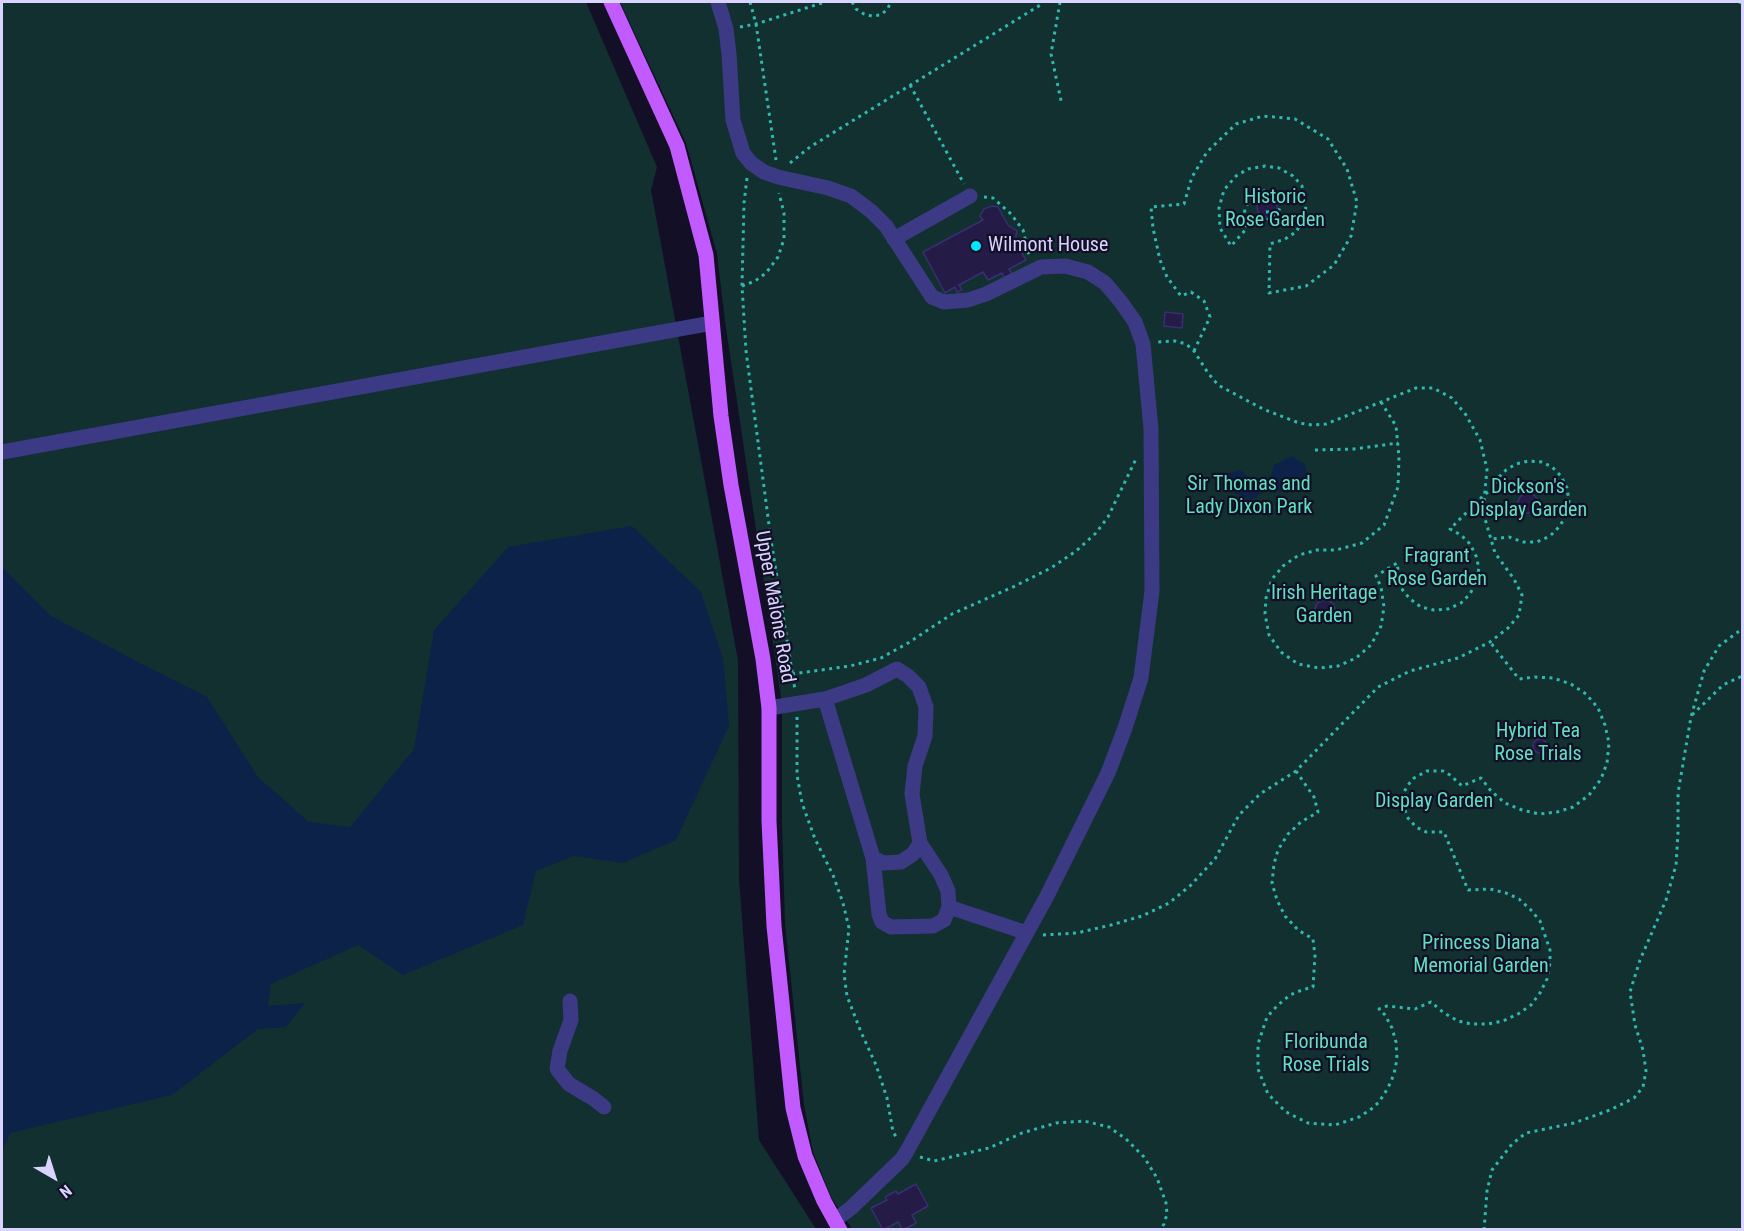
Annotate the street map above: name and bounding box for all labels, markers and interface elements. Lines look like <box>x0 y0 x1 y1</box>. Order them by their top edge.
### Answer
park label: Historic Rose Garden <box>1225 186 1325 233</box>
place label: Wilmont House <box>988 234 1108 258</box>
marker: Wilmont House <box>969 239 983 253</box>
park label: Sir Thomas and Lady Dixon Park <box>1186 473 1312 520</box>
park label: Dickson's Display Garden <box>1469 476 1587 523</box>
street label: Upper Malone Road <box>749 529 799 685</box>
park label: Fragrant Rose Garden <box>1387 545 1487 592</box>
park label: Irish Heritage Garden <box>1271 582 1377 629</box>
park label: Hybrid Tea Rose Trials <box>1494 720 1582 767</box>
park label: Display Garden <box>1375 790 1493 814</box>
park label: Princess Diana Memorial Garden <box>1413 932 1549 979</box>
park label: Floribunda Rose Trials <box>1282 1031 1370 1078</box>
north arrow <box>24 1147 84 1207</box>
text: N <box>56 1181 75 1202</box>

